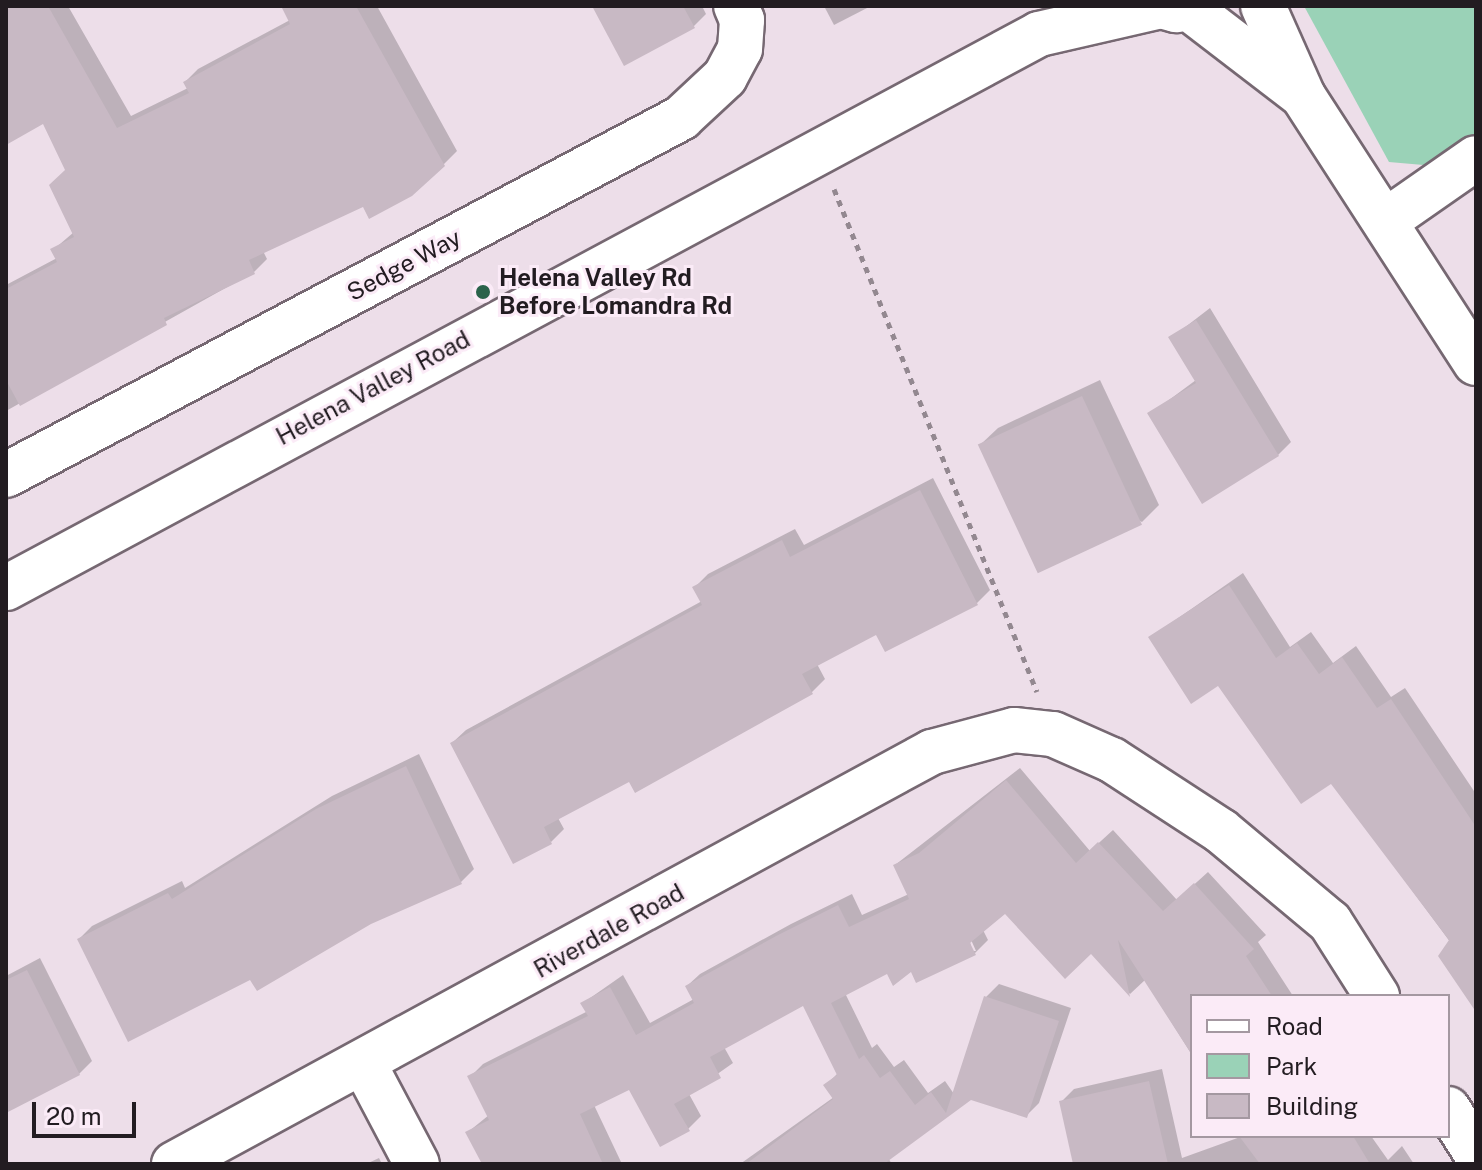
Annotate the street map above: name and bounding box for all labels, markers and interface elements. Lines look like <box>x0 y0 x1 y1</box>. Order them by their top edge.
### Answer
street label: Sedge Way <box>342 223 466 307</box>
place label: Helena Valley Rd Before Lomandra Rd <box>499 264 732 320</box>
marker: Helena Valley Rd Before Lomandra Rd <box>474 283 492 301</box>
street label: Helena Valley Road <box>271 325 475 451</box>
street label: Riverdale Road <box>529 878 689 984</box>
legend <box>1190 994 1450 1138</box>
text: Road <box>1266 1012 1323 1040</box>
text: Park <box>1266 1052 1317 1080</box>
scale bar <box>36 1086 140 1136</box>
text: Building <box>1266 1092 1358 1120</box>
text: 20 m <box>46 1102 102 1130</box>

